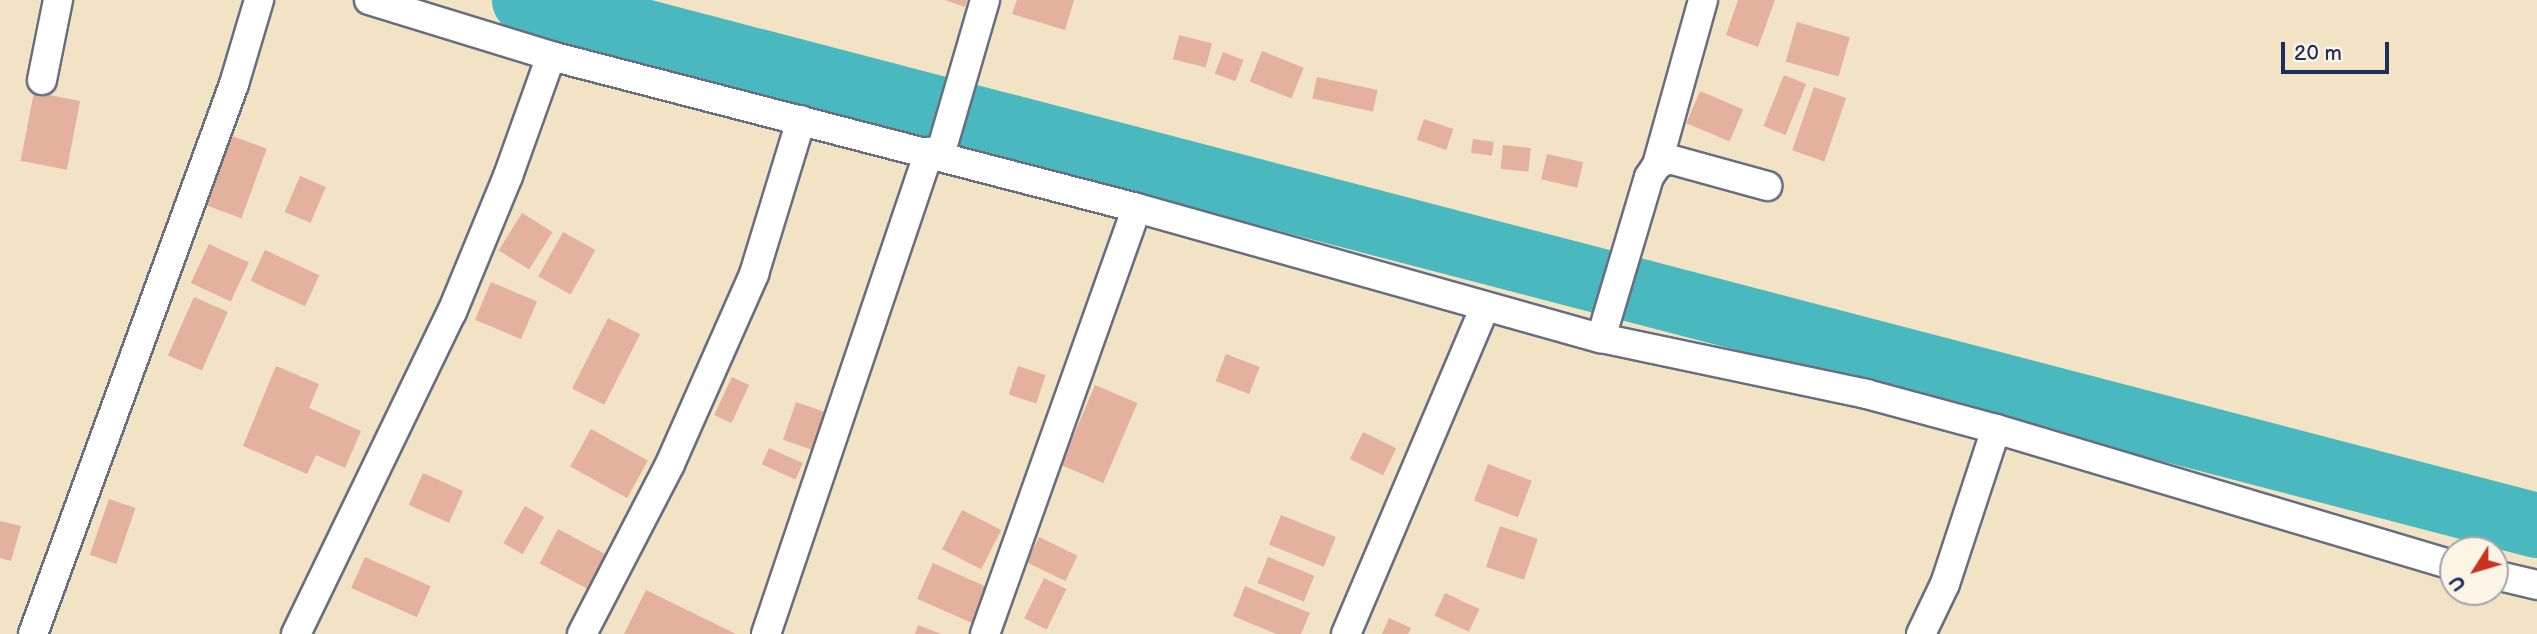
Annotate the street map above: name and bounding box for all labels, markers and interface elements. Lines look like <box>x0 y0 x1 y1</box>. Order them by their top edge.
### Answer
scale bar <box>2285 28 2394 72</box>
text: 20 m <box>2294 41 2342 66</box>
north arrow <box>2439 536 2509 606</box>
text: U <box>2445 570 2472 595</box>

